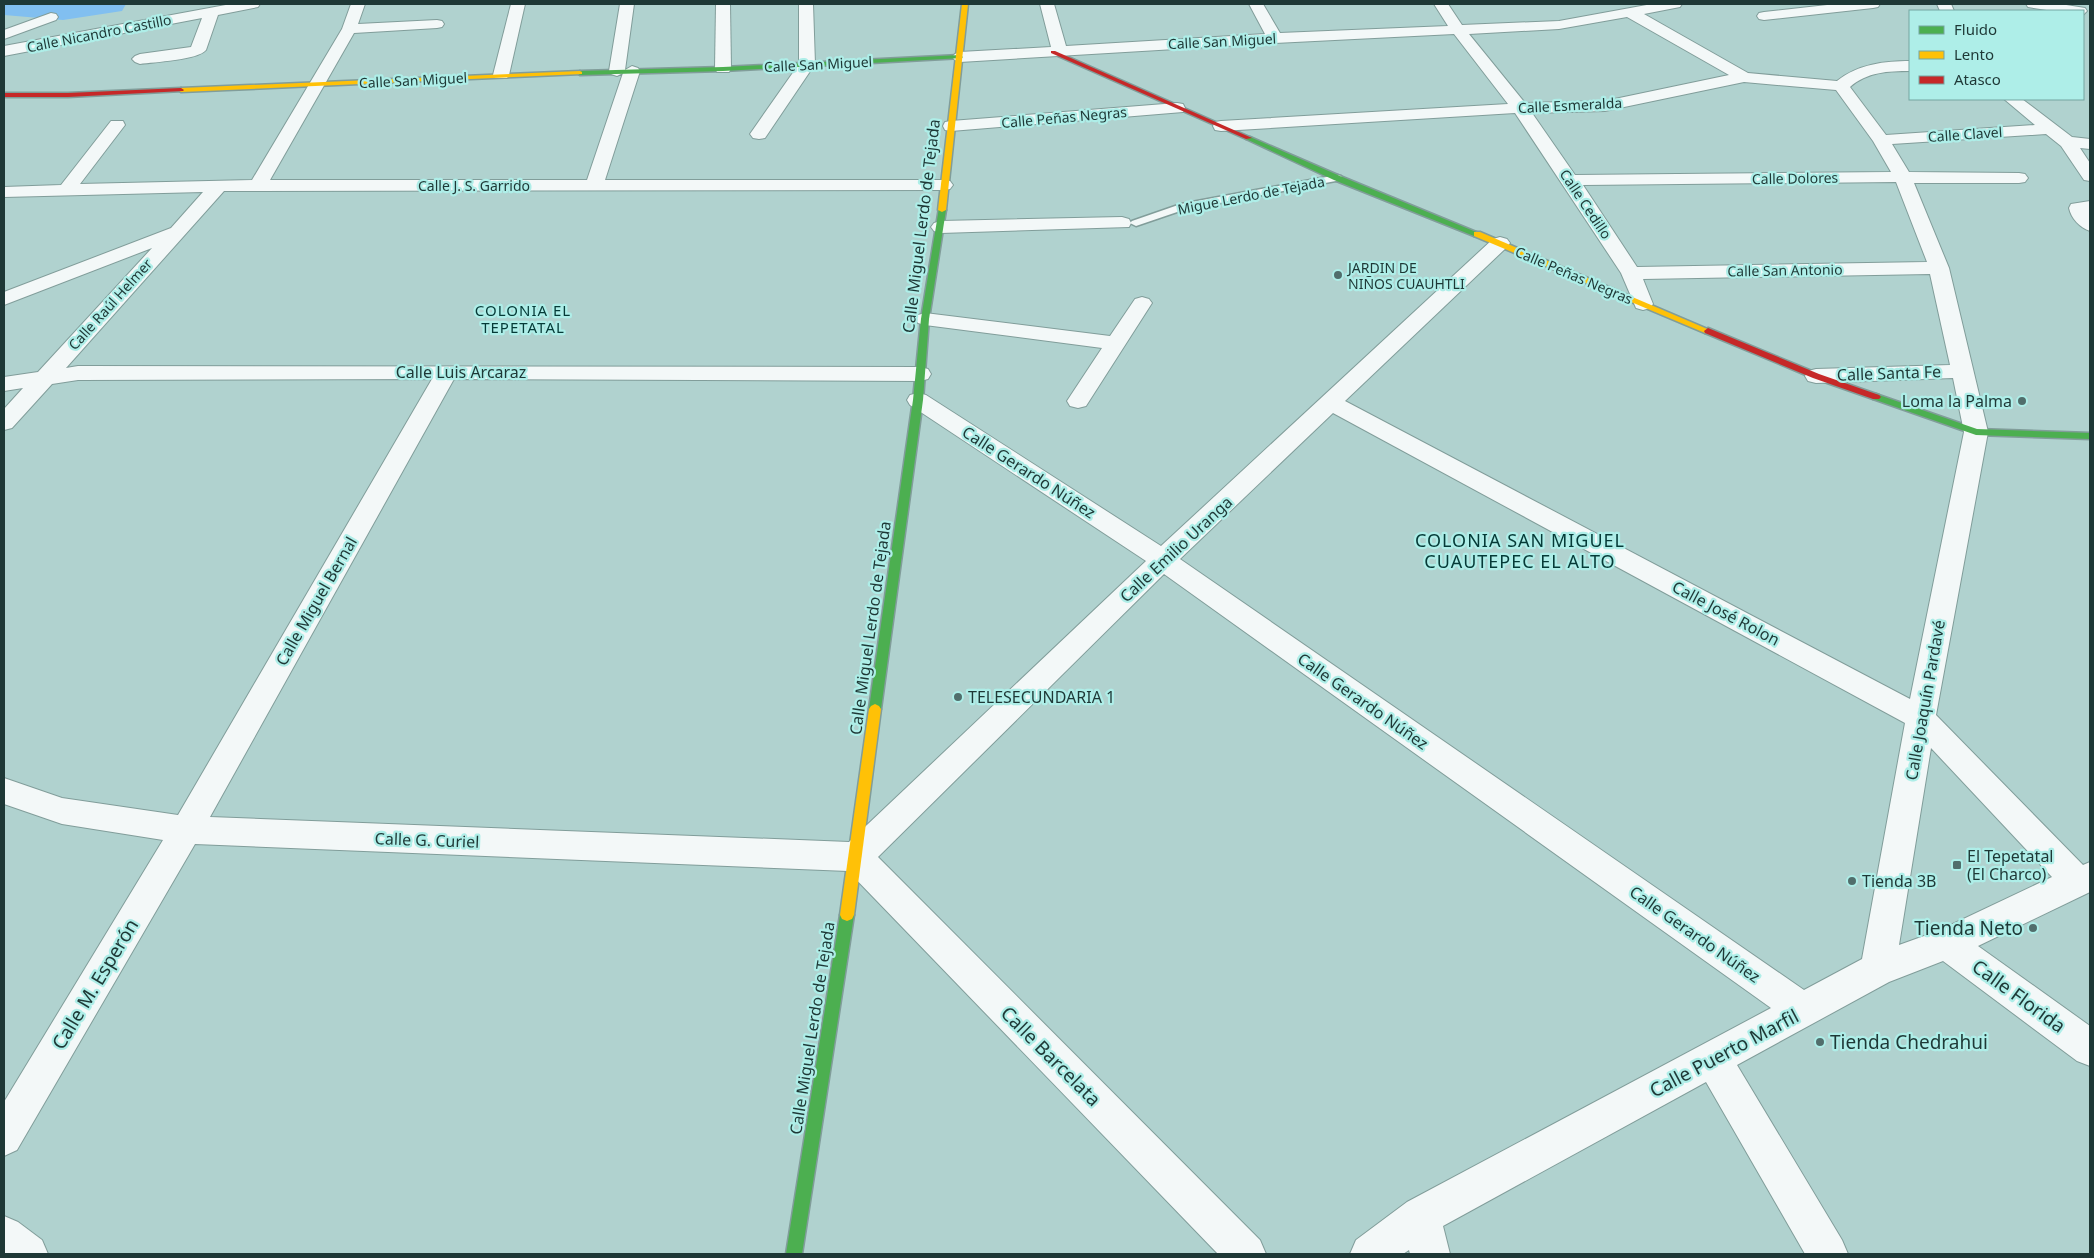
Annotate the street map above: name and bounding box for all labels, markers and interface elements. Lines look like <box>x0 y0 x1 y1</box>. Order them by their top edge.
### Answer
street label: Calle Nicandro Castillo <box>25 10 173 56</box>
legend <box>1909 10 2084 100</box>
text: Fluido <box>1954 19 1997 39</box>
street label: Calle San Miguel <box>1167 29 1277 53</box>
text: Lento <box>1954 44 1994 64</box>
street label: Calle San Miguel <box>763 52 873 76</box>
street label: Calle San Miguel <box>358 68 468 92</box>
text: Atasco <box>1954 69 2001 89</box>
street label: Calle Esmeralda <box>1517 93 1623 117</box>
street label: Calle Peñas Negras <box>1000 102 1128 132</box>
street label: Calle Miguel Lerdo de Tejada <box>897 118 945 334</box>
street label: Calle Clavel <box>1927 122 2003 146</box>
street label: Calle Cedillo <box>1556 165 1616 243</box>
street label: Calle Dolores <box>1752 168 1839 188</box>
street label: Migue Lerdo de Tejada <box>1176 171 1326 219</box>
street label: Calle J. S. Garrido <box>418 176 530 195</box>
street label: Calle Peñas Negras <box>1512 242 1636 308</box>
street label: Calle Raúl Helmer <box>64 254 156 354</box>
place label: JARDIN DE NIÑOS CUAUHTLI <box>1346 258 1465 293</box>
street label: Calle San Antonio <box>1727 259 1843 281</box>
marker: JARDIN DE NIÑOS CUAUHTLI <box>1332 269 1344 281</box>
district label: COLONIA EL TEPETATAL <box>475 300 571 337</box>
street label: Calle Santa Fe <box>1836 360 1942 386</box>
street label: Calle Luis Arcaraz <box>396 361 526 383</box>
place label: Loma la Palma <box>1902 390 2012 412</box>
marker: Loma la Palma <box>2016 395 2028 407</box>
street label: Calle Gerardo Núñez <box>958 421 1100 523</box>
street label: Calle Emilio Uranga <box>1115 491 1237 607</box>
street label: Calle Miguel Lerdo de Tejada <box>844 520 896 736</box>
district label: COLONIA SAN MIGUEL CUAUTEPEC EL ALTO <box>1415 528 1625 573</box>
street label: Calle Miguel Bernal <box>270 533 362 669</box>
street label: Calle José Rolon <box>1668 575 1784 651</box>
street label: Calle Joaquín Pardavé <box>1900 618 1950 782</box>
street label: Calle Gerardo Núñez <box>1293 648 1433 754</box>
place label: TELESECUNDARIA 1 <box>968 686 1115 708</box>
marker: TELESECUNDARIA 1 <box>952 691 964 703</box>
street label: Calle G. Curiel <box>374 827 480 853</box>
place label: El Tepetatal (El Charco) <box>1967 845 2053 885</box>
marker: El Tepetatal (El Charco) <box>1951 859 1963 871</box>
place label: Tienda 3B <box>1862 870 1936 892</box>
marker: Tienda 3B <box>1846 875 1858 887</box>
street label: Calle Gerardo Núñez <box>1625 881 1765 987</box>
street label: Calle M. Esperón <box>46 914 144 1054</box>
place label: Tienda Neto <box>1914 915 2023 941</box>
street label: Calle Miguel Lerdo de Tejada <box>784 920 840 1136</box>
marker: Tienda Neto <box>2027 922 2039 934</box>
street label: Calle Florida <box>1967 953 2071 1039</box>
street label: Calle Barcelata <box>995 1000 1107 1112</box>
street label: Calle Puerto Marfil <box>1645 1003 1803 1103</box>
place label: Tienda Chedrahui <box>1830 1029 1988 1055</box>
marker: Tienda Chedrahui <box>1814 1036 1826 1048</box>

